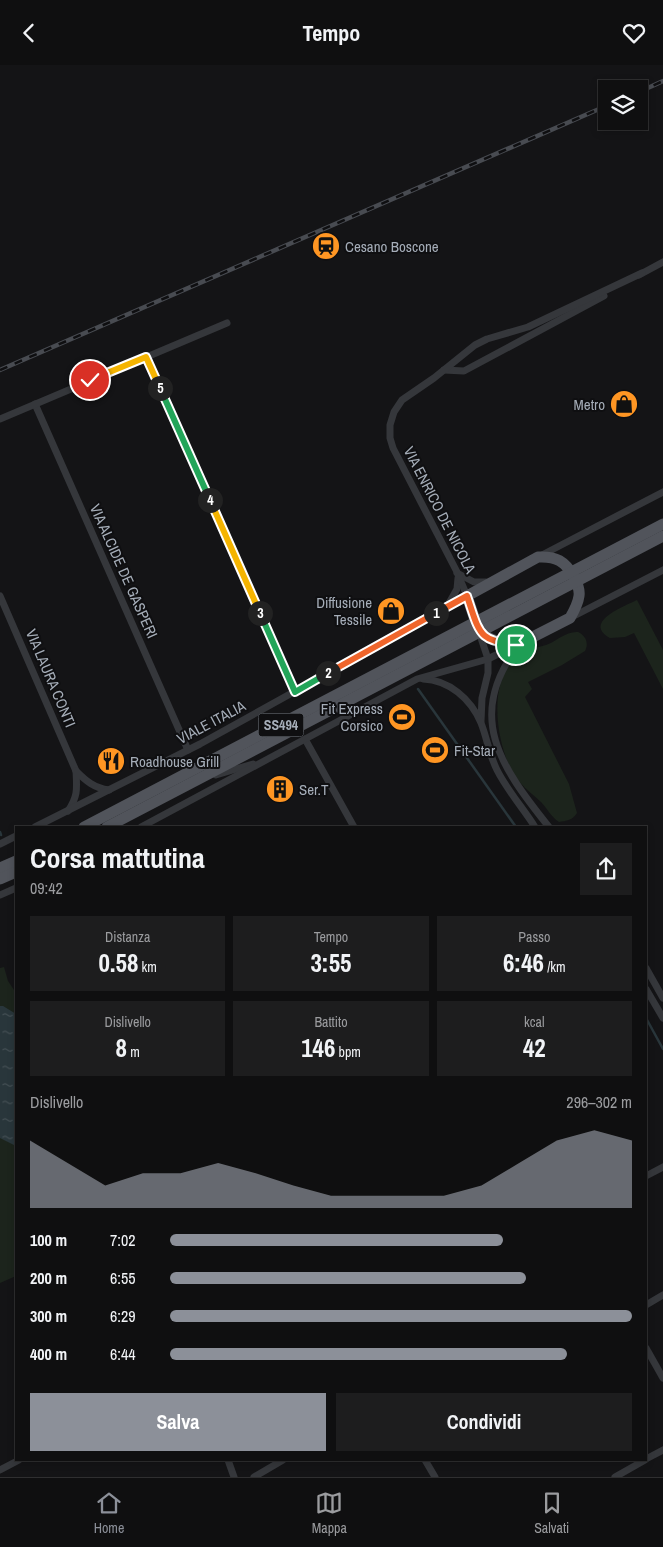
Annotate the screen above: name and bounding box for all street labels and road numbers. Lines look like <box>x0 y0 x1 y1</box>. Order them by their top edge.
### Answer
street label: VIA ENRICO DE NICOLA <box>399 443 482 578</box>
street label: VIA ALCIDE DE GASPERI <box>85 501 163 641</box>
street label: VIA LAURA CONTI <box>21 626 81 730</box>
street label: VIALE ITALIA <box>173 695 250 749</box>
road number: SS494 <box>258 713 304 737</box>

